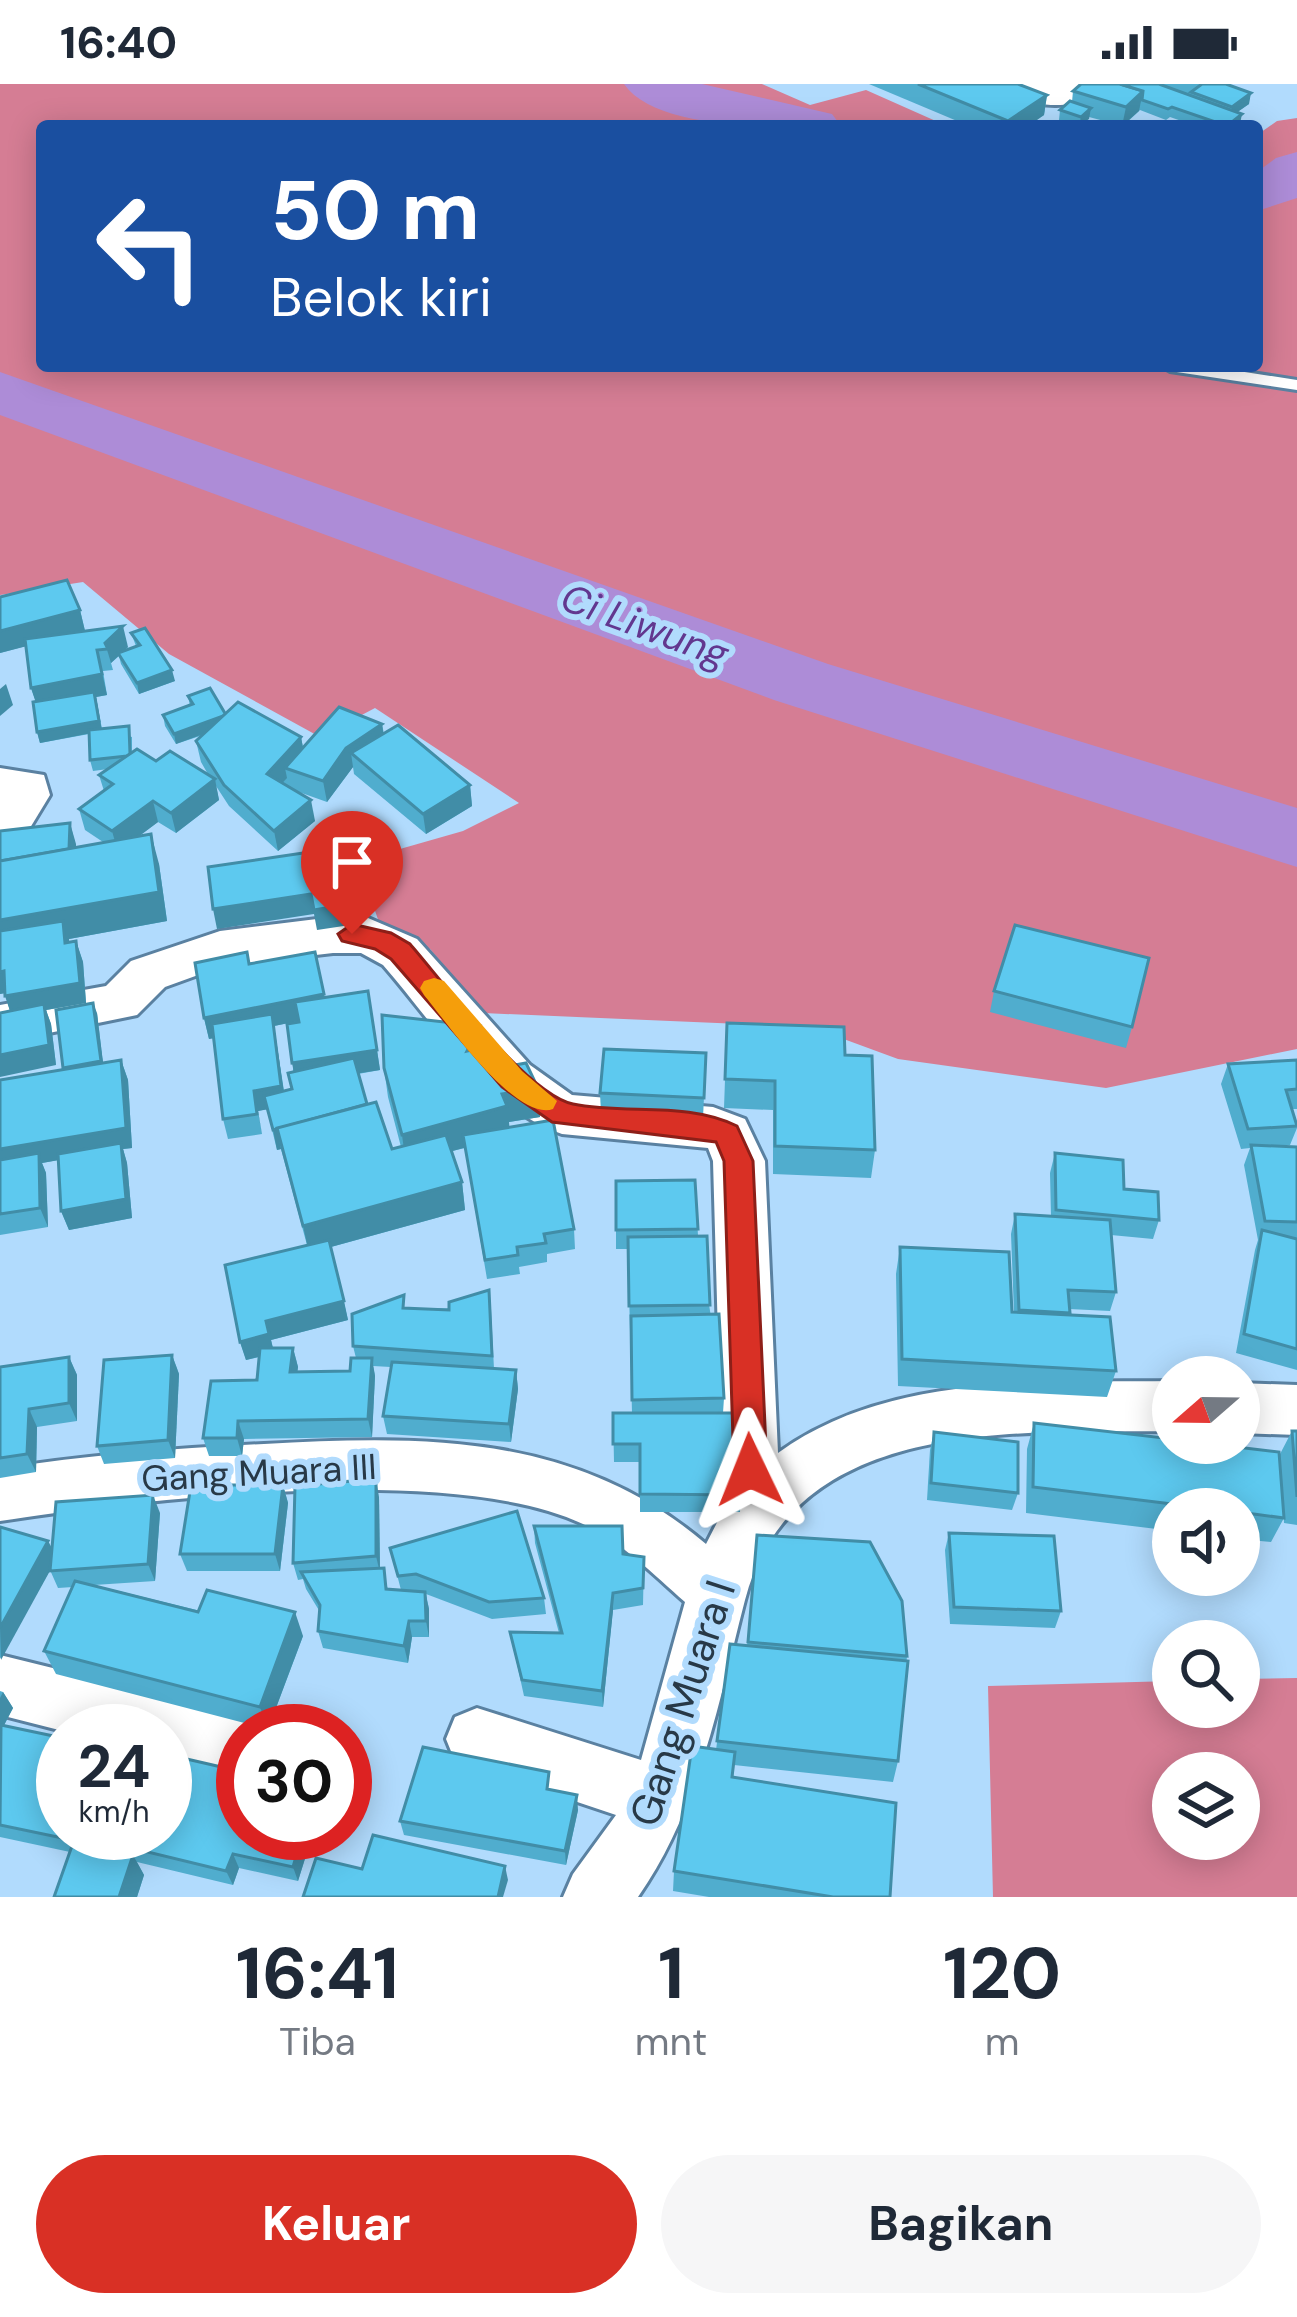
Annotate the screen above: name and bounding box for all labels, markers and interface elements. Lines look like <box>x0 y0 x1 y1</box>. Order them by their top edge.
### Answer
text: 16:40 <box>60 13 177 72</box>
text: 50 m <box>270 156 480 265</box>
icon: left <box>72 168 228 324</box>
text: Belok kiri <box>270 262 492 333</box>
water label: Ci Liwung <box>554 572 737 680</box>
pin <box>301 811 403 934</box>
icon: arrive <box>319 829 385 895</box>
north arrow <box>1152 1356 1260 1464</box>
map controls <box>1152 1356 1260 1860</box>
position arrow <box>687 1407 813 1533</box>
street label: Gang Muara III <box>140 1443 378 1502</box>
button: sound <box>1152 1488 1260 1596</box>
street label: Gang Muara I <box>617 1573 748 1833</box>
button: search <box>1152 1620 1260 1728</box>
speed limit sign: 30 <box>216 1704 372 1860</box>
text: 24 <box>77 1727 151 1806</box>
button: layers <box>1152 1752 1260 1860</box>
text: km/h <box>79 1792 149 1831</box>
text: 16:41 <box>236 1927 399 2020</box>
text: 1 <box>658 1927 684 2020</box>
text: 120 <box>943 1927 1061 2020</box>
text: Tiba <box>279 2016 356 2067</box>
text: mnt <box>635 2016 707 2067</box>
text: m <box>985 2016 1019 2067</box>
button: Keluar <box>36 2155 637 2293</box>
button: Bagikan <box>661 2155 1261 2293</box>

